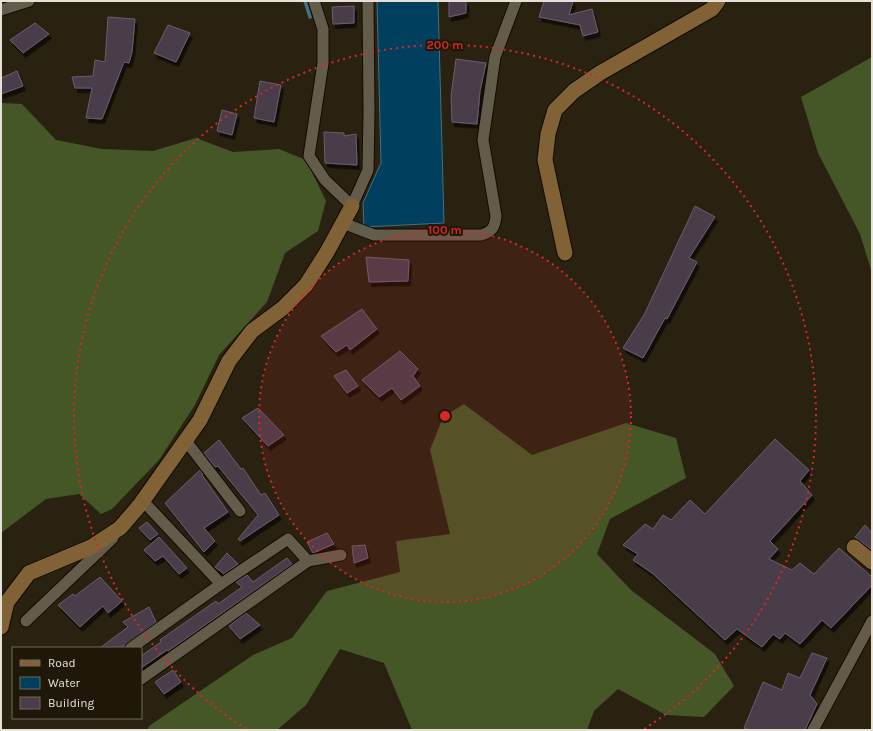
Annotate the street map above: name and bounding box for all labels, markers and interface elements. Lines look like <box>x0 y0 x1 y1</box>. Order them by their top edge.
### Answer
text: 200 m <box>427 38 463 52</box>
text: 100 m <box>428 223 462 237</box>
centre of rings <box>438 409 452 423</box>
legend <box>12 647 142 719</box>
text: Road <box>48 656 76 670</box>
text: Water <box>48 676 81 690</box>
text: Building <box>48 696 95 710</box>

